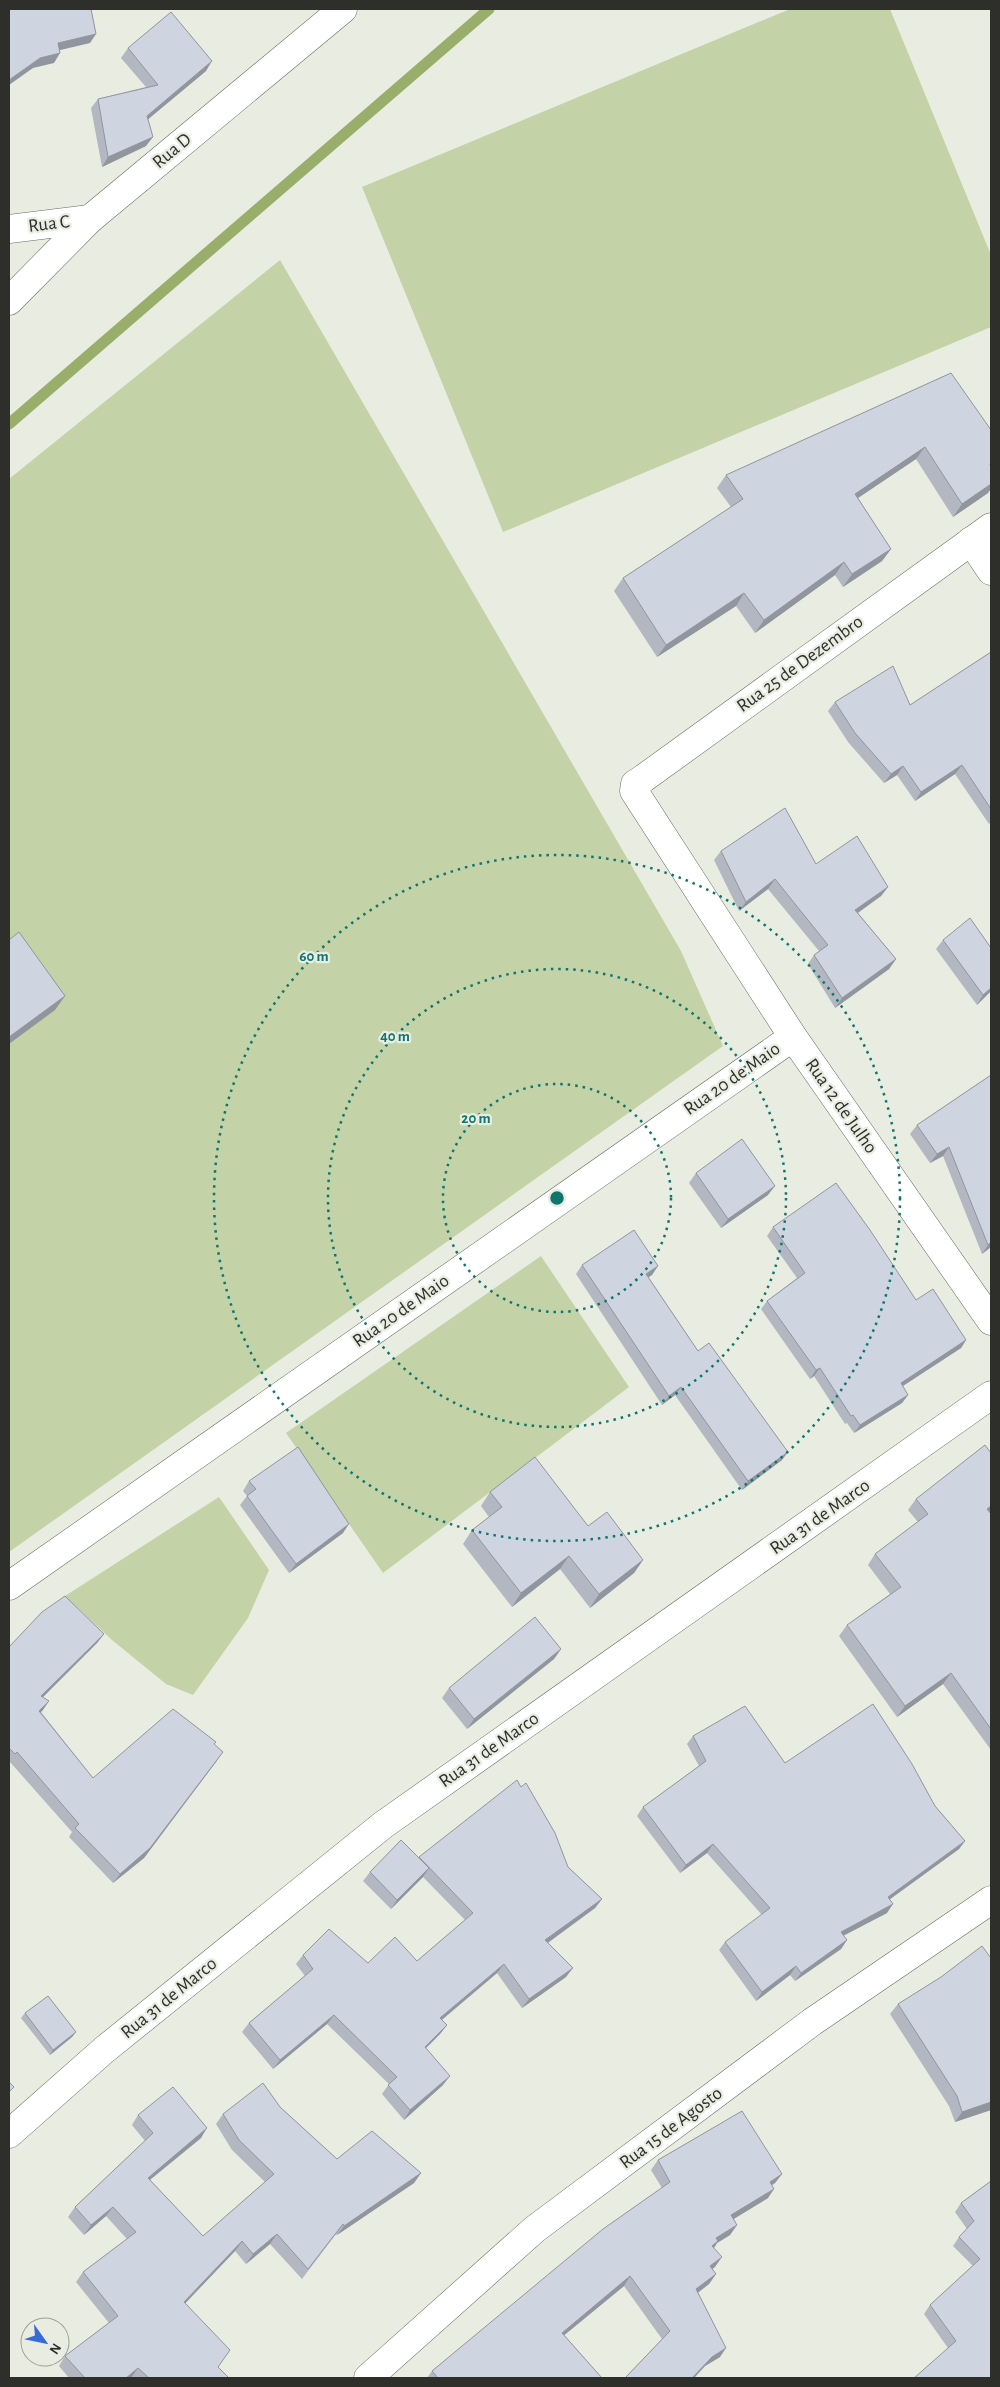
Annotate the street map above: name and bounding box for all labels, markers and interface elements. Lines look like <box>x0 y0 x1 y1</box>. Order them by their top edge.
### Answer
street label: Rua D <box>149 130 195 172</box>
street label: Rua C <box>27 212 71 236</box>
street label: Rua 25 de Dezembro <box>733 612 867 716</box>
text: 60 m <box>299 949 329 964</box>
text: 40 m <box>380 1029 410 1044</box>
street label: Rua 20 de Maio <box>680 1039 784 1119</box>
street label: Rua 12 de Julho <box>801 1055 881 1157</box>
text: 20 m <box>461 1111 491 1126</box>
centre of rings <box>548 1189 566 1207</box>
street label: Rua 20 de Maio <box>349 1271 453 1351</box>
street label: Rua 31 de Marco <box>767 1476 873 1558</box>
street label: Rua 31 de Marco <box>436 1709 542 1791</box>
street label: Rua 31 de Marco <box>117 1954 221 2042</box>
street label: Rua 15 de Agosto <box>616 2083 726 2173</box>
north arrow <box>20 2317 70 2367</box>
text: N <box>47 2341 64 2356</box>

